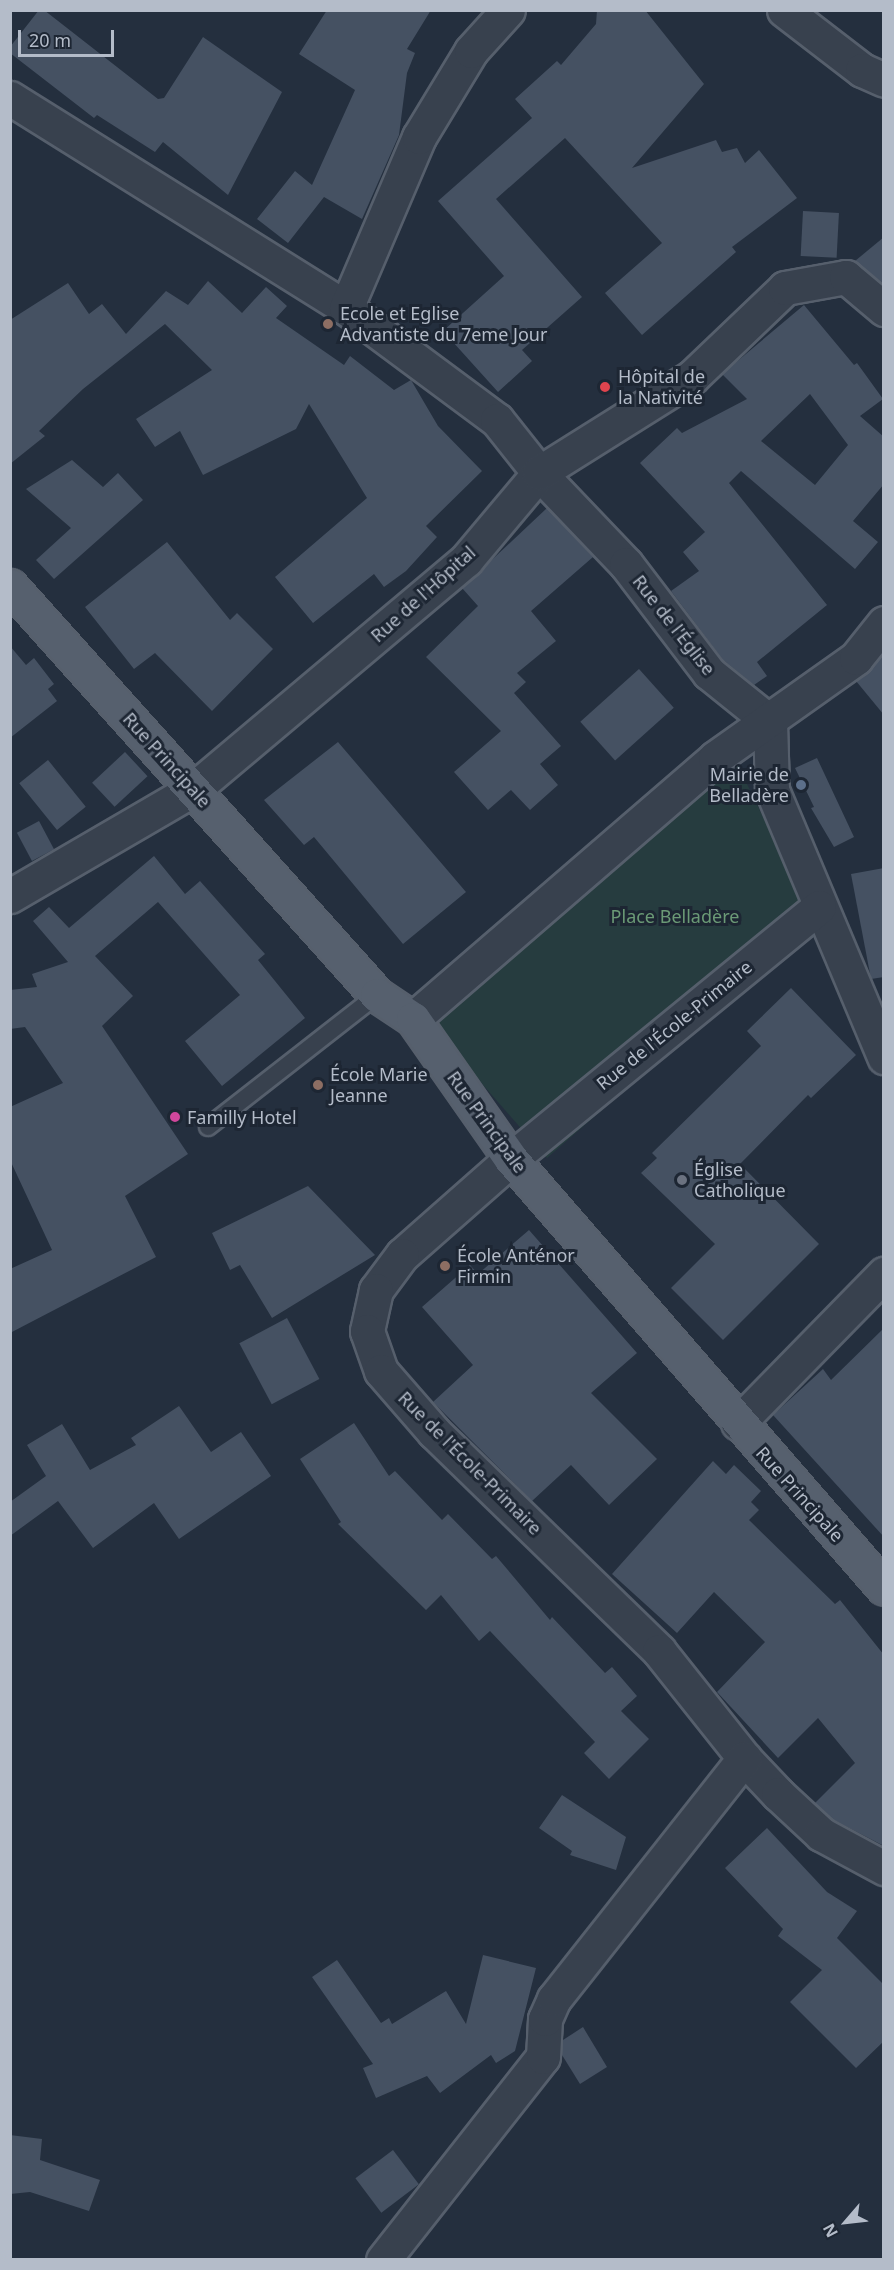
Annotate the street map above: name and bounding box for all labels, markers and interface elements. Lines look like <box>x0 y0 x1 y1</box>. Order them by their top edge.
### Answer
scale bar <box>21 18 117 56</box>
text: 20 m <box>29 28 71 52</box>
place label: Ecole et Eglise Advantiste du 7eme Jour <box>340 303 547 346</box>
marker: Ecole et Eglise Advantiste du 7eme Jour <box>321 317 335 331</box>
place label: Hôpital de la Nativité <box>618 366 705 409</box>
marker: Hôpital de la Nativité <box>596 378 614 396</box>
street label: Rue de l'Hôpital <box>366 542 480 646</box>
street label: Rue de l'Église <box>628 571 720 679</box>
street label: Rue Principale <box>119 708 215 812</box>
place label: Mairie de Belladère <box>709 764 789 806</box>
marker: Mairie de Belladère <box>794 778 808 792</box>
park label: Place Belladère <box>611 905 739 927</box>
street label: Rue de l'École-Primaire <box>592 956 756 1094</box>
place label: École Marie Jeanne <box>330 1064 428 1106</box>
street label: Rue Principale <box>443 1067 531 1177</box>
marker: École Marie Jeanne <box>311 1078 325 1092</box>
place label: Familly Hotel <box>187 1106 297 1128</box>
marker: Familly Hotel <box>168 1110 182 1124</box>
place label: Église Catholique <box>694 1159 786 1202</box>
marker: Église Catholique <box>675 1173 689 1187</box>
place label: École Anténor Firmin <box>457 1245 575 1288</box>
marker: École Anténor Firmin <box>438 1259 452 1273</box>
street label: Rue de l'École-Primaire <box>394 1387 546 1539</box>
street label: Rue Principale <box>752 1442 848 1546</box>
north arrow <box>816 2192 876 2252</box>
text: N <box>817 2220 843 2241</box>

